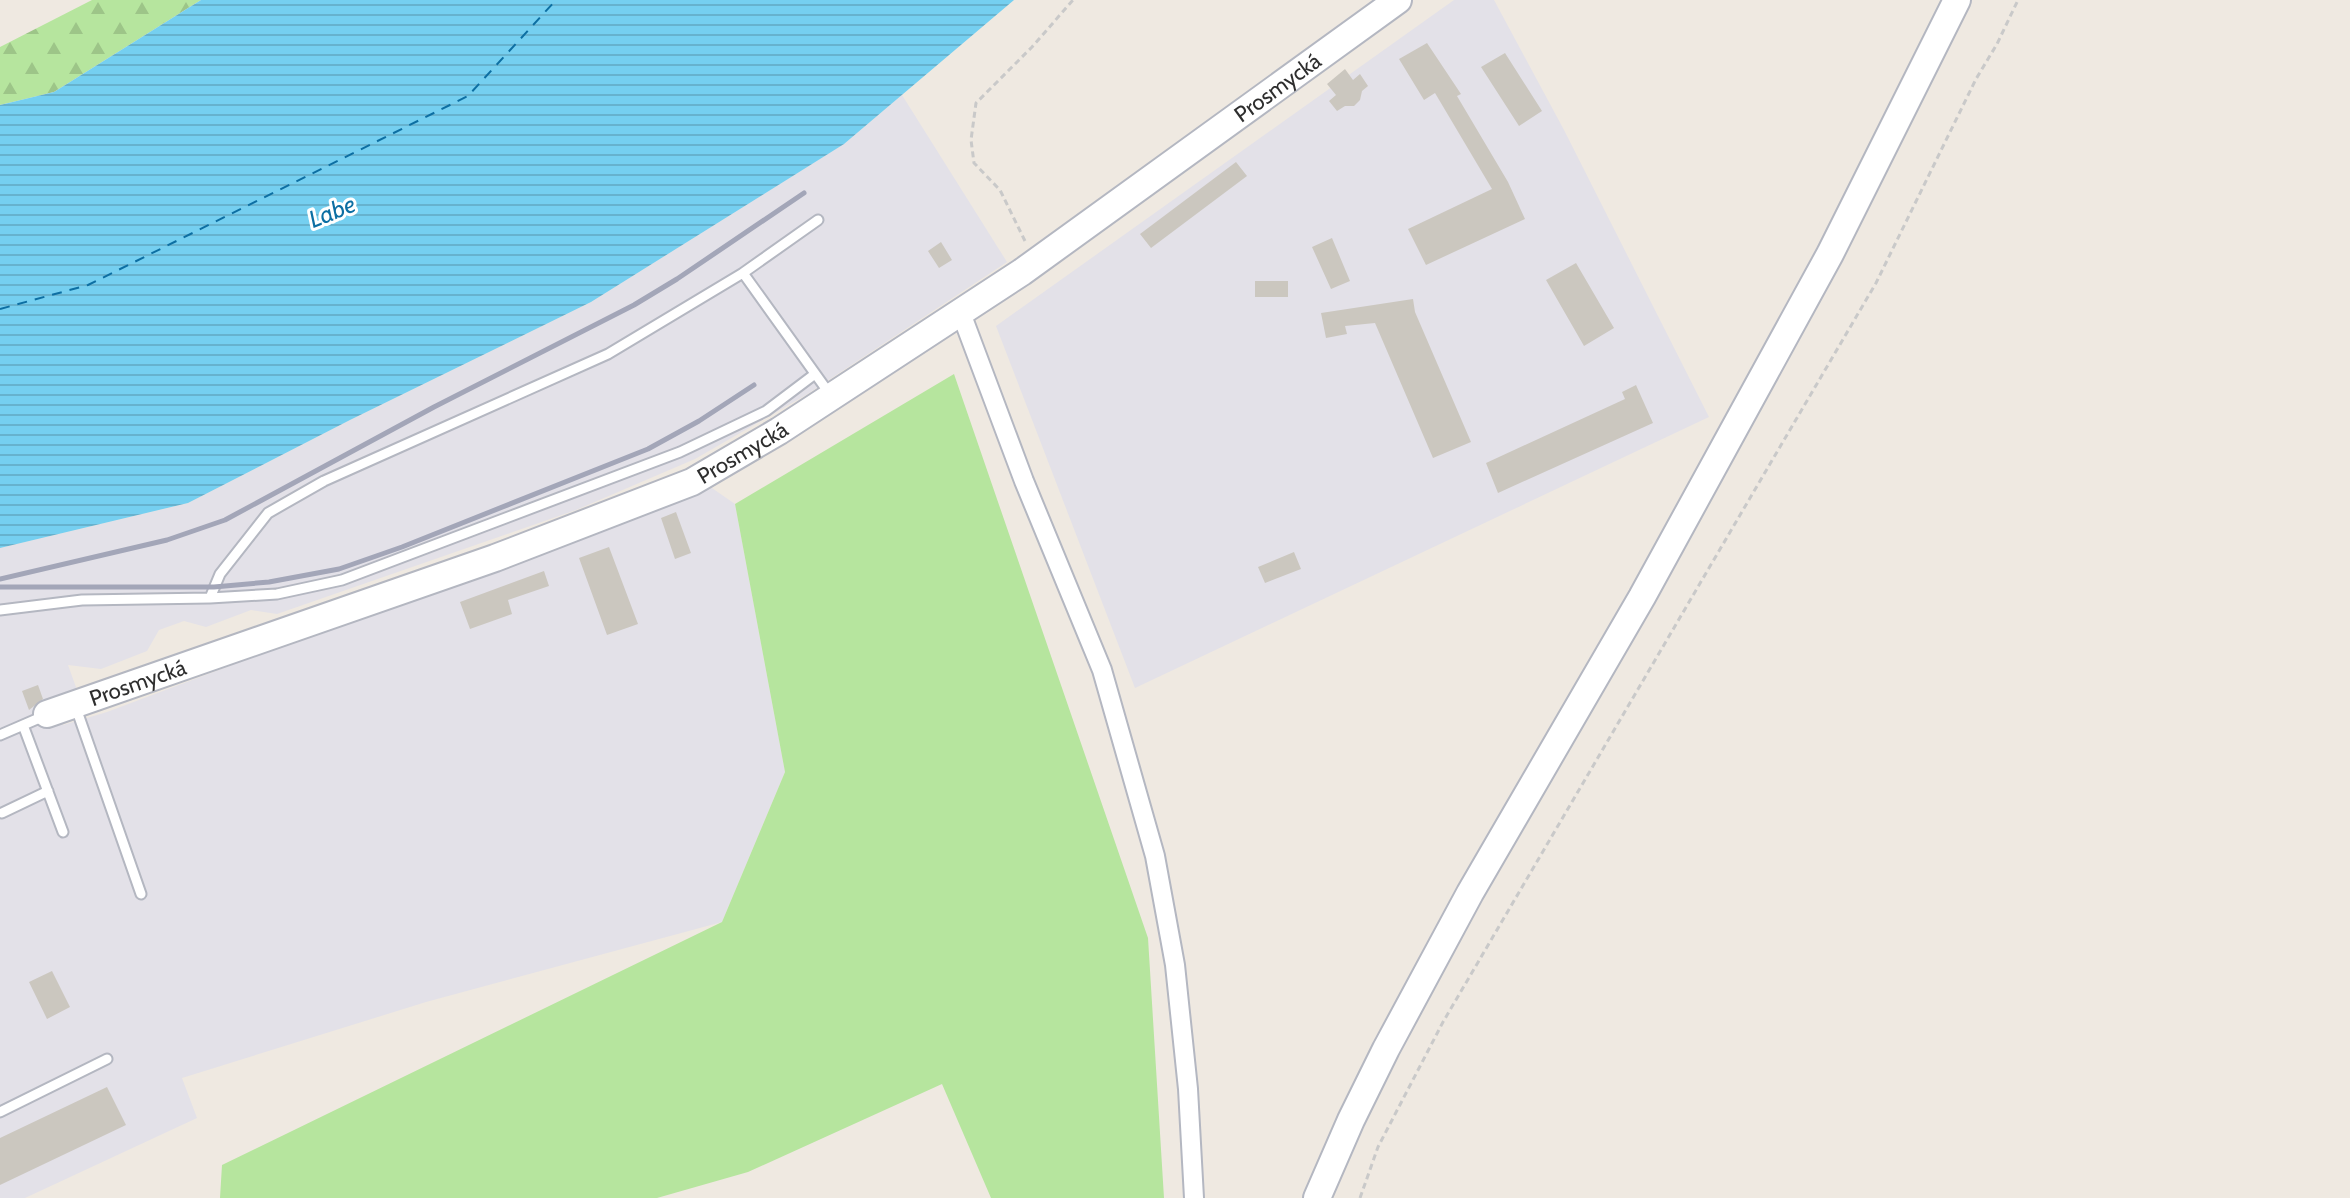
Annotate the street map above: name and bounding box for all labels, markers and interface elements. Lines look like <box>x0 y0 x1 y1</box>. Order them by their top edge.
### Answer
street label: Prosmycká <box>1229 47 1327 128</box>
water label: Labe <box>304 189 359 234</box>
street label: Prosmycká <box>693 416 794 490</box>
street label: Prosmycká <box>86 653 190 712</box>

